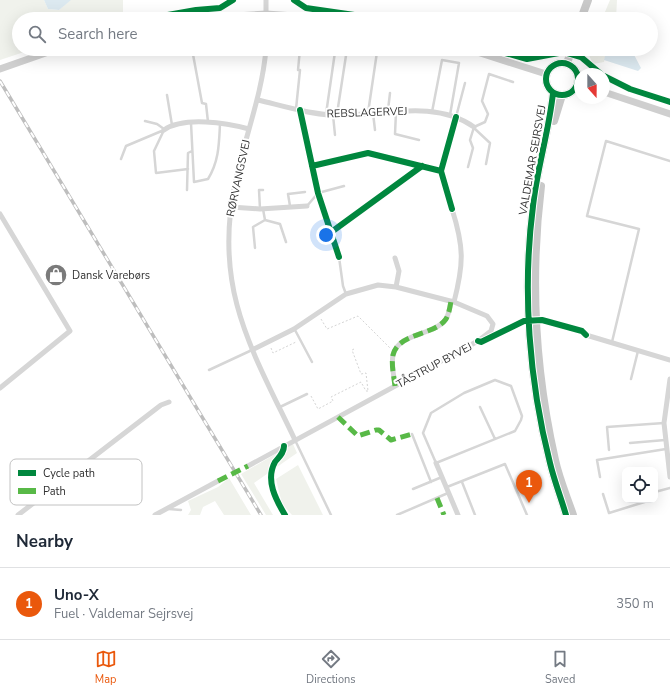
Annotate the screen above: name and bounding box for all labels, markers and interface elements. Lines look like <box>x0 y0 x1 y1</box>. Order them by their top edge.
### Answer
search box <box>12 12 658 56</box>
icon: search <box>26 23 48 45</box>
text: Search here <box>58 24 138 44</box>
north arrow <box>574 68 610 104</box>
street label: REBSLAGERVEJ <box>326 104 408 121</box>
street label: VALDEMAR SEJRSVEJ <box>515 104 550 217</box>
street label: RØRVANGSVEJ <box>223 138 254 218</box>
your location <box>316 225 336 245</box>
shop icon: Dansk Varebørs <box>43 262 69 288</box>
place label: Dansk Varebørs <box>72 268 150 283</box>
street label: TÅSTRUP BYVEJ <box>393 338 475 392</box>
legend <box>10 459 142 505</box>
text: Cycle path <box>43 466 95 481</box>
map controls <box>622 467 658 503</box>
button: locate <box>622 467 658 503</box>
pin: 1 <box>516 470 542 503</box>
text: Path <box>43 484 66 499</box>
text: Nearby <box>16 530 73 553</box>
text: Uno-X <box>54 585 99 605</box>
text: 1 <box>25 595 33 613</box>
text: 350 m <box>616 595 654 613</box>
text: Fuel · Valdemar Sejrsvej <box>54 605 193 623</box>
tab: Map <box>95 648 117 687</box>
tab: Directions <box>306 648 356 687</box>
tab: Saved <box>545 648 575 687</box>

